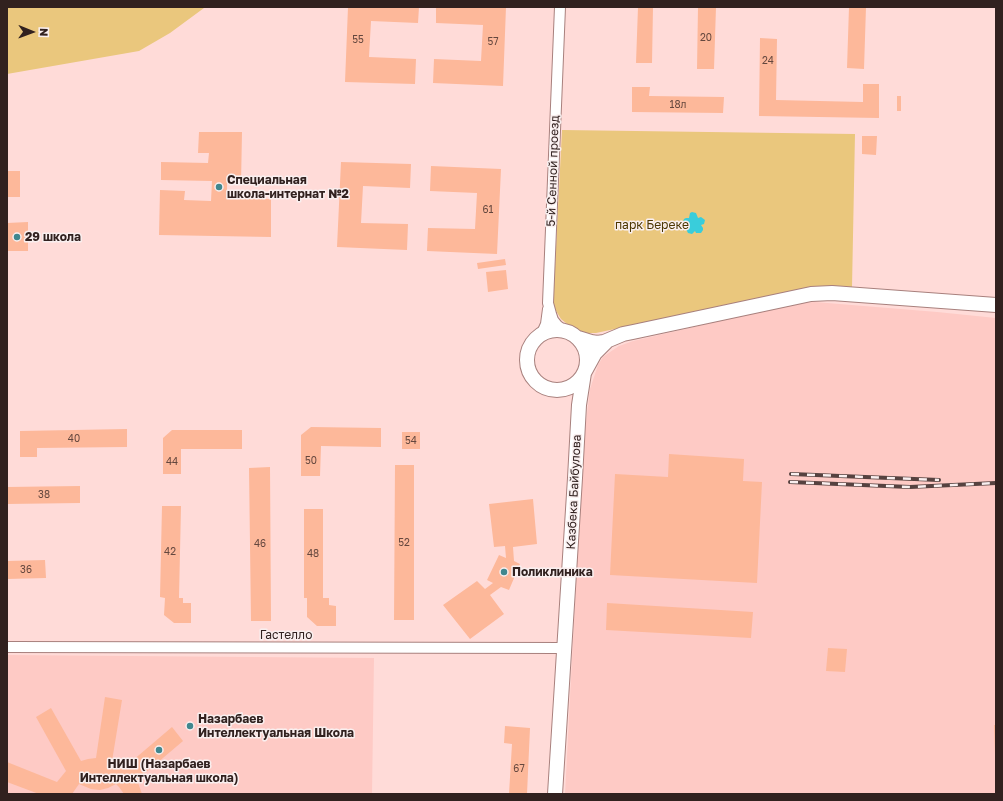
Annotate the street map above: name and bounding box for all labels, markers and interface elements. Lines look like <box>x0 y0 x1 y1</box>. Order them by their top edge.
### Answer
north arrow <box>12 12 52 52</box>
text: N <box>38 28 51 37</box>
house number: 20 <box>700 32 712 44</box>
house number: 55 <box>352 34 364 46</box>
house number: 57 <box>487 36 499 48</box>
house number: 24 <box>762 55 774 67</box>
house number: 18л <box>670 99 686 111</box>
street label: 5-й Сенной проезд <box>544 115 562 227</box>
place label: Специальная школа-интернат №2 <box>227 173 349 201</box>
marker: Специальная школа-интернат №2 <box>214 182 224 192</box>
house number: 61 <box>483 204 493 216</box>
park label: парк Береке <box>615 218 689 232</box>
place label: 29 школа <box>25 230 81 244</box>
marker: 29 школа <box>12 232 22 242</box>
house number: 40 <box>68 433 80 445</box>
street label: Казбека Байбулова <box>564 434 584 550</box>
house number: 54 <box>405 435 417 447</box>
house number: 50 <box>305 455 317 467</box>
house number: 44 <box>166 456 178 468</box>
house number: 38 <box>38 489 50 501</box>
house number: 52 <box>398 537 410 549</box>
house number: 46 <box>254 538 266 550</box>
house number: 42 <box>164 546 176 558</box>
house number: 48 <box>307 548 319 560</box>
house number: 36 <box>20 564 32 576</box>
place label: Поликлиника <box>512 565 593 579</box>
marker: Поликлиника <box>499 567 509 577</box>
street label: Гастелло <box>260 628 312 642</box>
place label: Назарбаев Интеллектуальная Школа <box>198 712 354 740</box>
marker: Назарбаев Интеллектуальная Школа <box>185 721 195 731</box>
marker: НИШ (Назарбаев Интеллектуальная школа) <box>154 745 164 755</box>
place label: НИШ (Назарбаев Интеллектуальная школа) <box>80 757 238 785</box>
house number: 67 <box>513 763 525 775</box>

